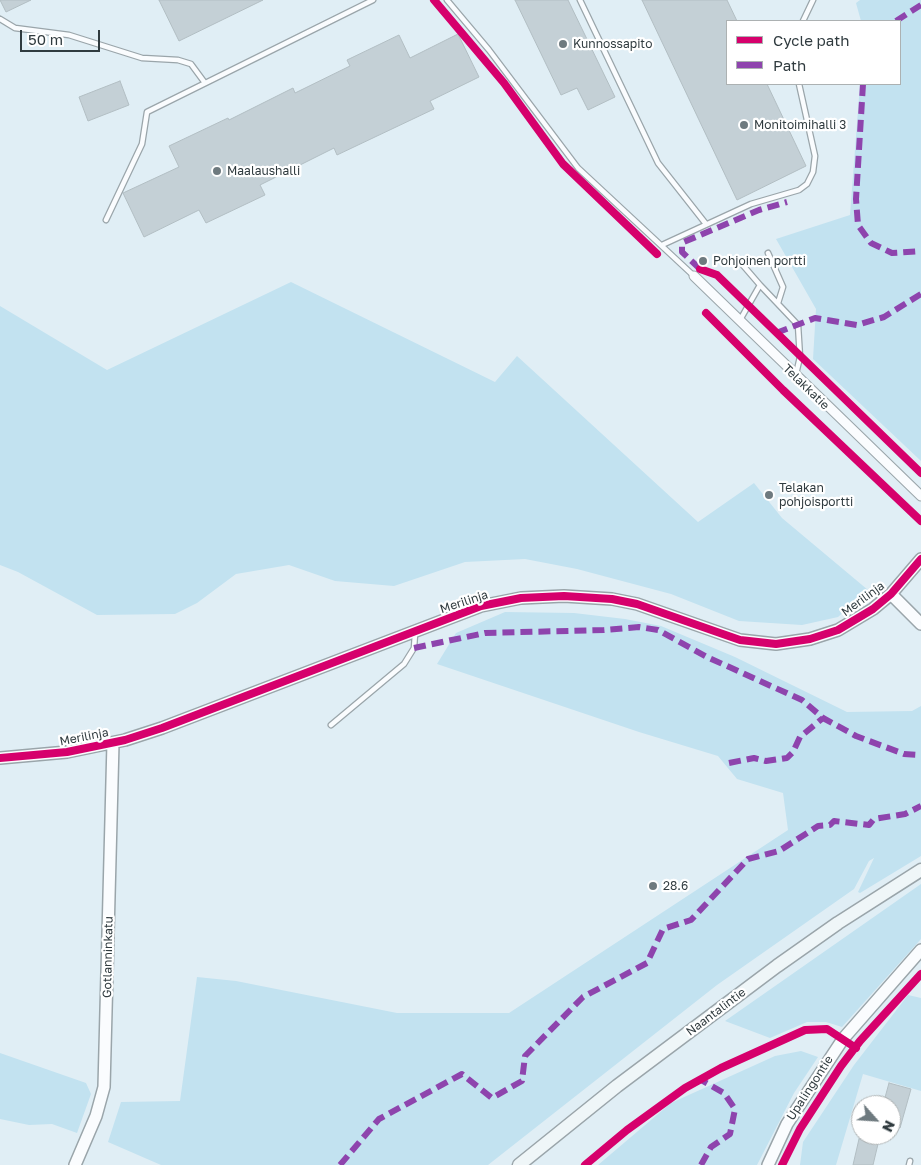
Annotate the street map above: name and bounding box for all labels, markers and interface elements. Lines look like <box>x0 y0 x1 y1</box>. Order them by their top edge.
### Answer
scale bar <box>22 20 102 52</box>
legend <box>726 20 901 85</box>
text: 50 m <box>28 30 63 48</box>
text: Cycle path <box>773 31 849 49</box>
place label: Kunnossapito <box>573 37 652 51</box>
marker: Kunnossapito <box>557 38 569 50</box>
text: Path <box>773 56 806 74</box>
place label: Monitoimihalli 3 <box>754 118 846 132</box>
marker: Monitoimihalli 3 <box>738 119 750 131</box>
place label: Maalaushalli <box>227 164 300 178</box>
marker: Maalaushalli <box>211 165 223 177</box>
place label: Pohjoinen portti <box>713 254 806 268</box>
marker: Pohjoinen portti <box>697 255 709 267</box>
street label: Telakkatie <box>780 361 832 413</box>
place label: Telakan pohjoisportti <box>779 481 853 509</box>
marker: Telakan pohjoisportti <box>763 489 775 501</box>
street label: Merilinja <box>839 579 887 619</box>
street label: Merilinja <box>438 587 490 617</box>
street label: Merilinja <box>58 725 110 749</box>
place label: 28.6 <box>663 879 688 893</box>
marker: 28.6 <box>647 880 659 892</box>
street label: Gotlanninkatu <box>100 916 116 998</box>
street label: Naantalintie <box>683 985 749 1039</box>
street label: Upalingontie <box>784 1053 836 1123</box>
north arrow <box>851 1095 901 1145</box>
text: N <box>879 1118 899 1135</box>

